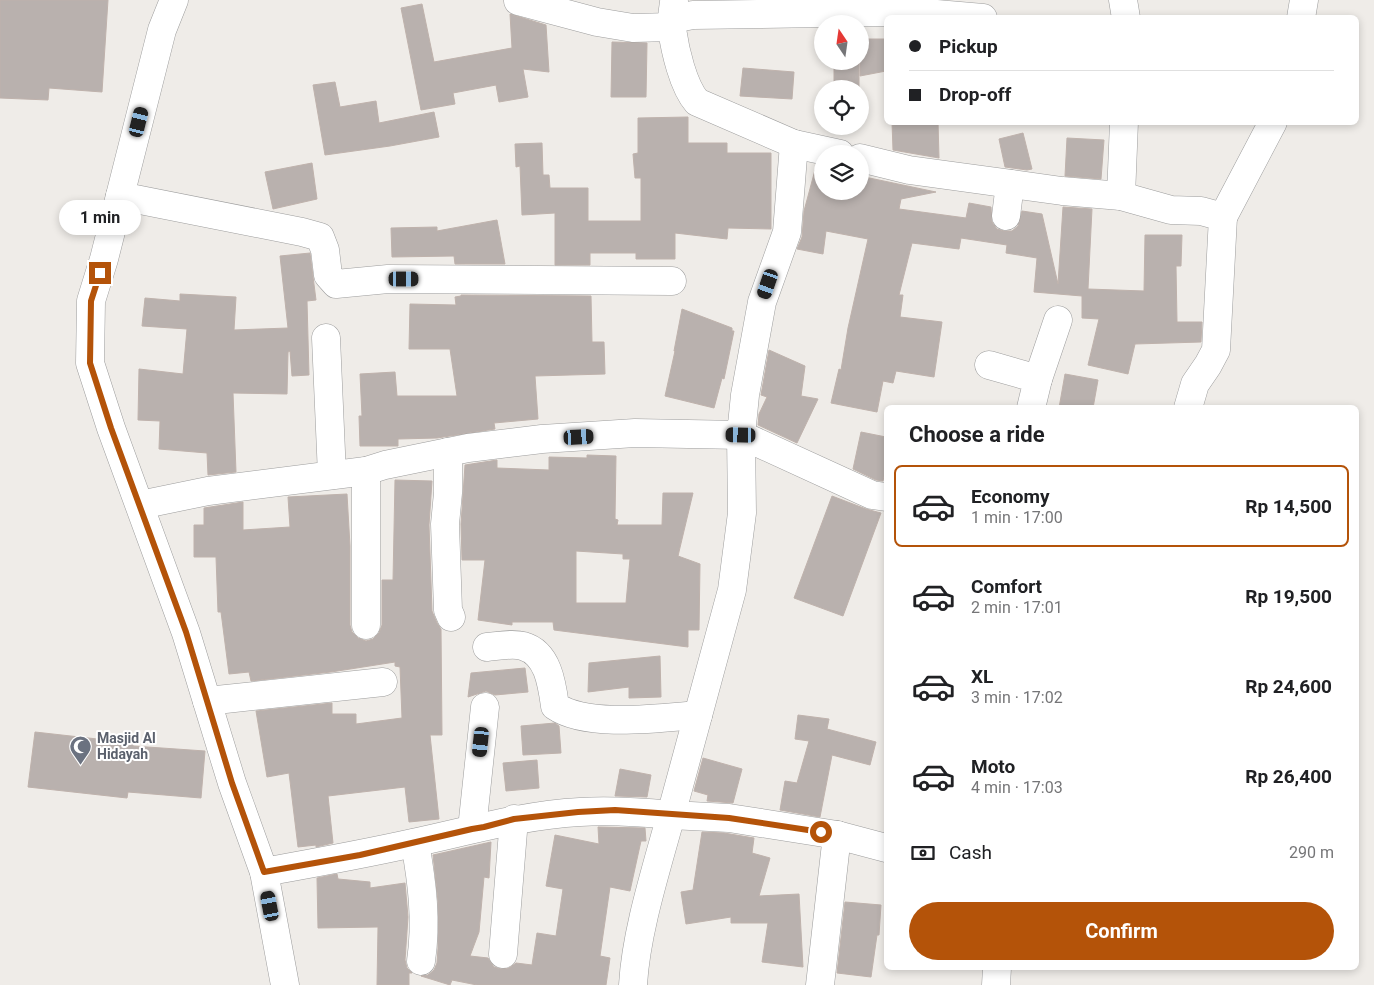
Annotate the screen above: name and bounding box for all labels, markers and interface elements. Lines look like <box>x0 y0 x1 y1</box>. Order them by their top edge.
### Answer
north arrow <box>814 15 869 70</box>
map controls <box>814 15 869 200</box>
text: Pickup <box>939 35 998 58</box>
button: locate <box>814 80 869 135</box>
text: Drop-off <box>939 83 1011 106</box>
car <box>128 106 149 138</box>
button: layers <box>814 145 869 200</box>
callout: 1 min <box>59 200 141 236</box>
text: 1 min <box>80 208 120 227</box>
route end <box>89 262 111 284</box>
car <box>756 267 779 301</box>
car <box>389 272 419 287</box>
text: Choose a ride <box>909 422 1045 447</box>
car <box>725 427 756 443</box>
car <box>563 429 594 445</box>
icon: car <box>911 484 956 529</box>
text: Economy <box>971 485 1050 508</box>
text: Rp 14,500 <box>1245 495 1332 518</box>
text: 1 min · 17:00 <box>971 508 1063 527</box>
icon: car <box>911 574 956 619</box>
text: Comfort <box>971 575 1042 598</box>
text: Rp 19,500 <box>1245 585 1332 608</box>
text: 2 min · 17:01 <box>971 598 1063 617</box>
icon: car <box>911 664 956 709</box>
text: XL <box>971 665 993 688</box>
text: Rp 24,600 <box>1245 675 1332 698</box>
text: 3 min · 17:02 <box>971 688 1063 707</box>
car <box>471 726 490 758</box>
place label: Masjid Al Hidayah <box>97 730 156 762</box>
mosque icon: Masjid Al Hidayah <box>69 734 93 765</box>
icon: car <box>911 754 956 799</box>
text: Moto <box>971 755 1015 778</box>
text: Rp 26,400 <box>1245 765 1332 788</box>
text: 4 min · 17:03 <box>971 778 1063 797</box>
route start <box>810 821 832 843</box>
icon: cash <box>909 839 937 867</box>
text: Cash <box>949 841 992 864</box>
text: 290 m <box>1289 843 1334 862</box>
car <box>259 890 280 922</box>
button: Confirm <box>909 902 1334 960</box>

